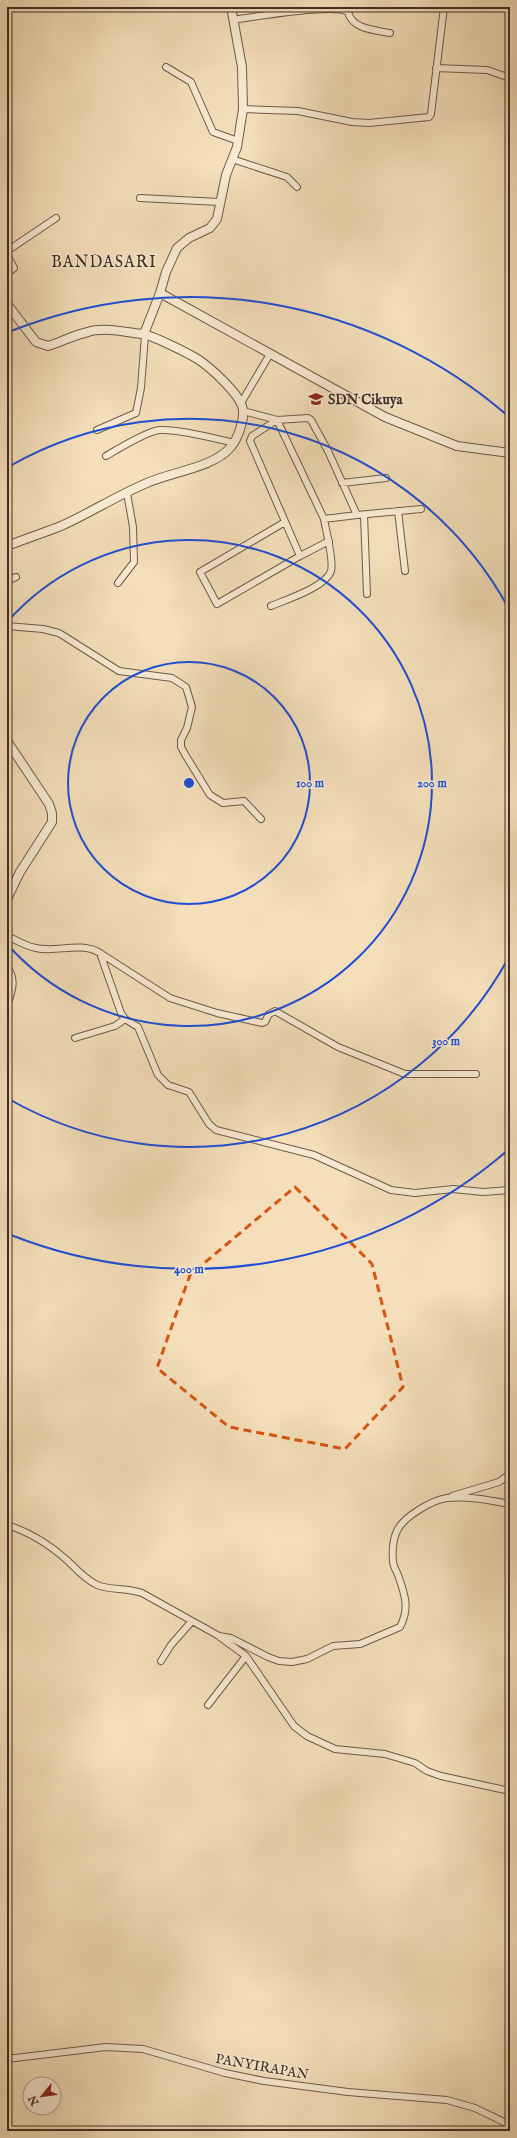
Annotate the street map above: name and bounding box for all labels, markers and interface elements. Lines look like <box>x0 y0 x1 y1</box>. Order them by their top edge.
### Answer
district label: BANDASARI <box>51 253 157 273</box>
school or university icon: SDN Cikuya <box>307 390 325 408</box>
place label: SDN Cikuya <box>328 391 404 409</box>
centre of rings <box>182 776 196 790</box>
text: 100 m <box>296 776 325 791</box>
text: 200 m <box>417 776 447 791</box>
text: 300 m <box>432 1034 461 1049</box>
text: 400 m <box>174 1262 205 1277</box>
street label: PANYIRAPAN <box>214 2050 310 2084</box>
north arrow <box>22 2076 62 2116</box>
text: N <box>25 2092 43 2109</box>

